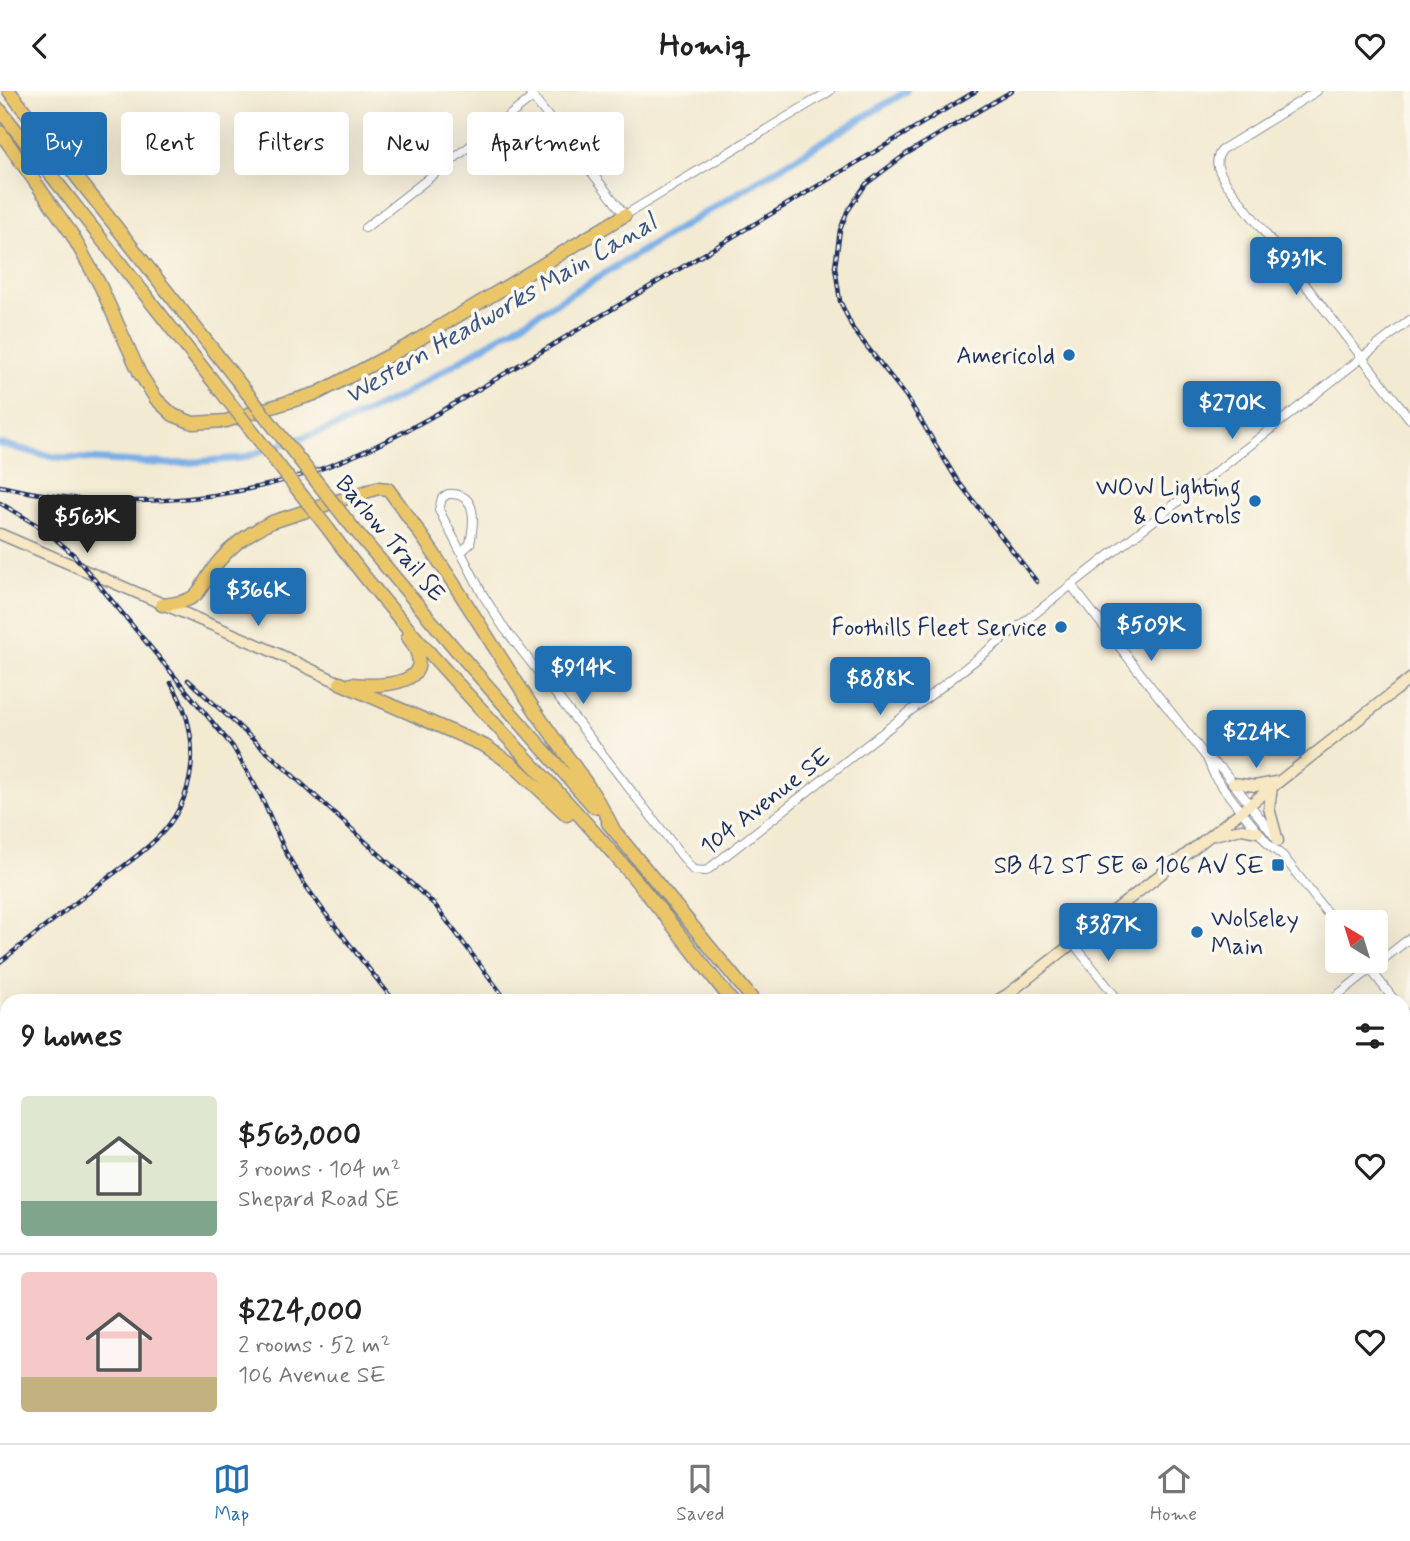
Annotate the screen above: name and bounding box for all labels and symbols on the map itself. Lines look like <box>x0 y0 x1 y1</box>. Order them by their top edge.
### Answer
water label: Western Headworks Main Canal <box>339 206 664 413</box>
pin: $931K <box>1247 237 1345 297</box>
place label: Americold <box>956 341 1055 372</box>
marker: Americold <box>1061 347 1077 363</box>
pin: $270K <box>1183 381 1281 441</box>
street label: Barlow Trail SE <box>328 469 452 609</box>
place label: WOW Lighting & Controls <box>1096 473 1241 532</box>
marker: WOW Lighting & Controls <box>1247 493 1263 509</box>
pin: $563K <box>38 496 136 555</box>
pin: $366K <box>209 568 307 628</box>
pin: $509K <box>1102 603 1200 663</box>
place label: Foothills Fleet Service <box>832 613 1047 644</box>
marker: Foothills Fleet Service <box>1053 619 1069 635</box>
pin: $914K <box>534 647 632 706</box>
pin: $888K <box>831 657 929 717</box>
pin: $224K <box>1207 711 1305 770</box>
street label: 104 Avenue SE <box>694 742 837 863</box>
place label: SB 42 ST SE @ 106 AV SE <box>994 851 1264 882</box>
marker: SB 42 ST SE @ 106 AV SE <box>1270 857 1286 873</box>
pin: $387K <box>1059 903 1157 963</box>
place label: Wolseley Main <box>1211 904 1299 963</box>
north arrow <box>1325 910 1388 973</box>
marker: Wolseley Main <box>1189 924 1205 940</box>

